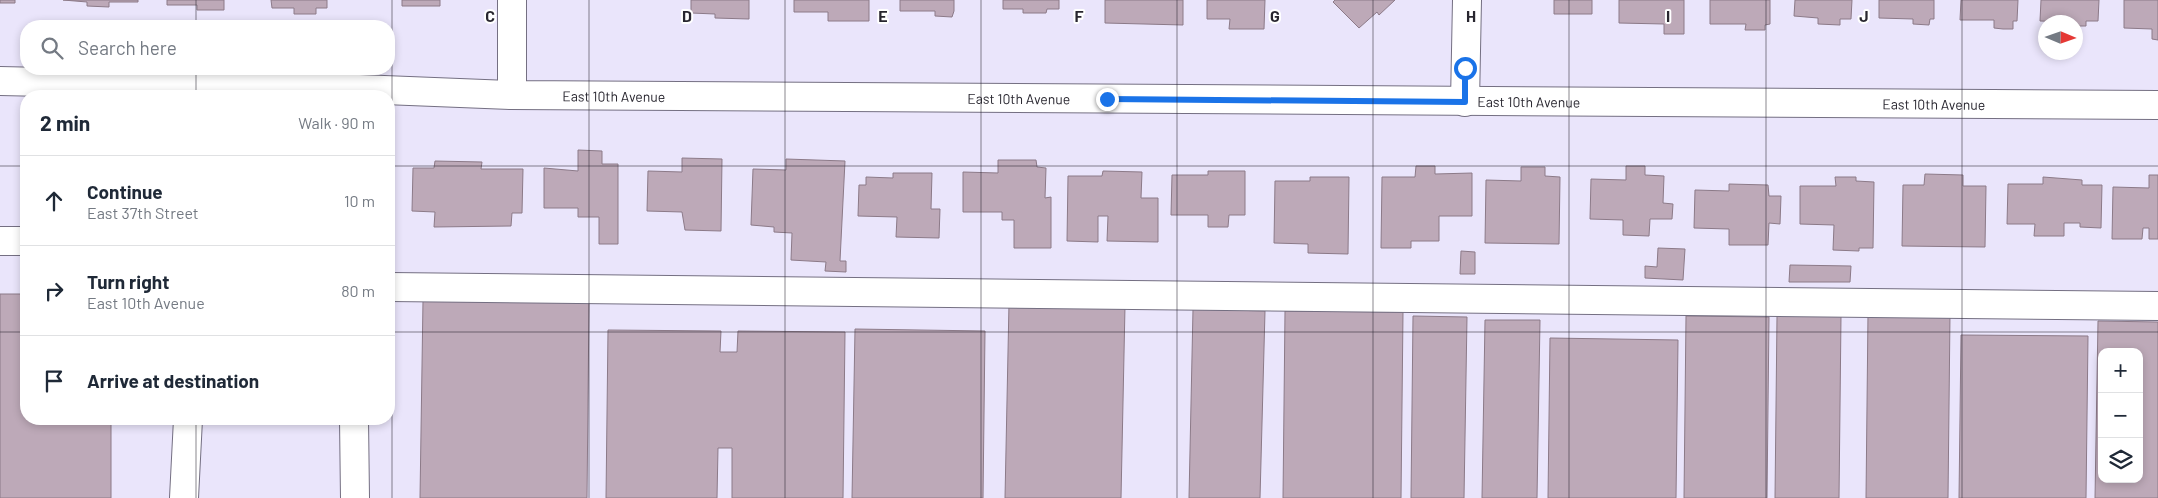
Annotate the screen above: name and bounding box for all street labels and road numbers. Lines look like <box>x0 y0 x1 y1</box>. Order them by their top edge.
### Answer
street label: East 10th Avenue <box>562 87 665 104</box>
street label: East 10th Avenue <box>967 89 1070 107</box>
street label: East 10th Avenue <box>1477 92 1580 110</box>
street label: East 10th Avenue <box>1882 95 1985 112</box>

